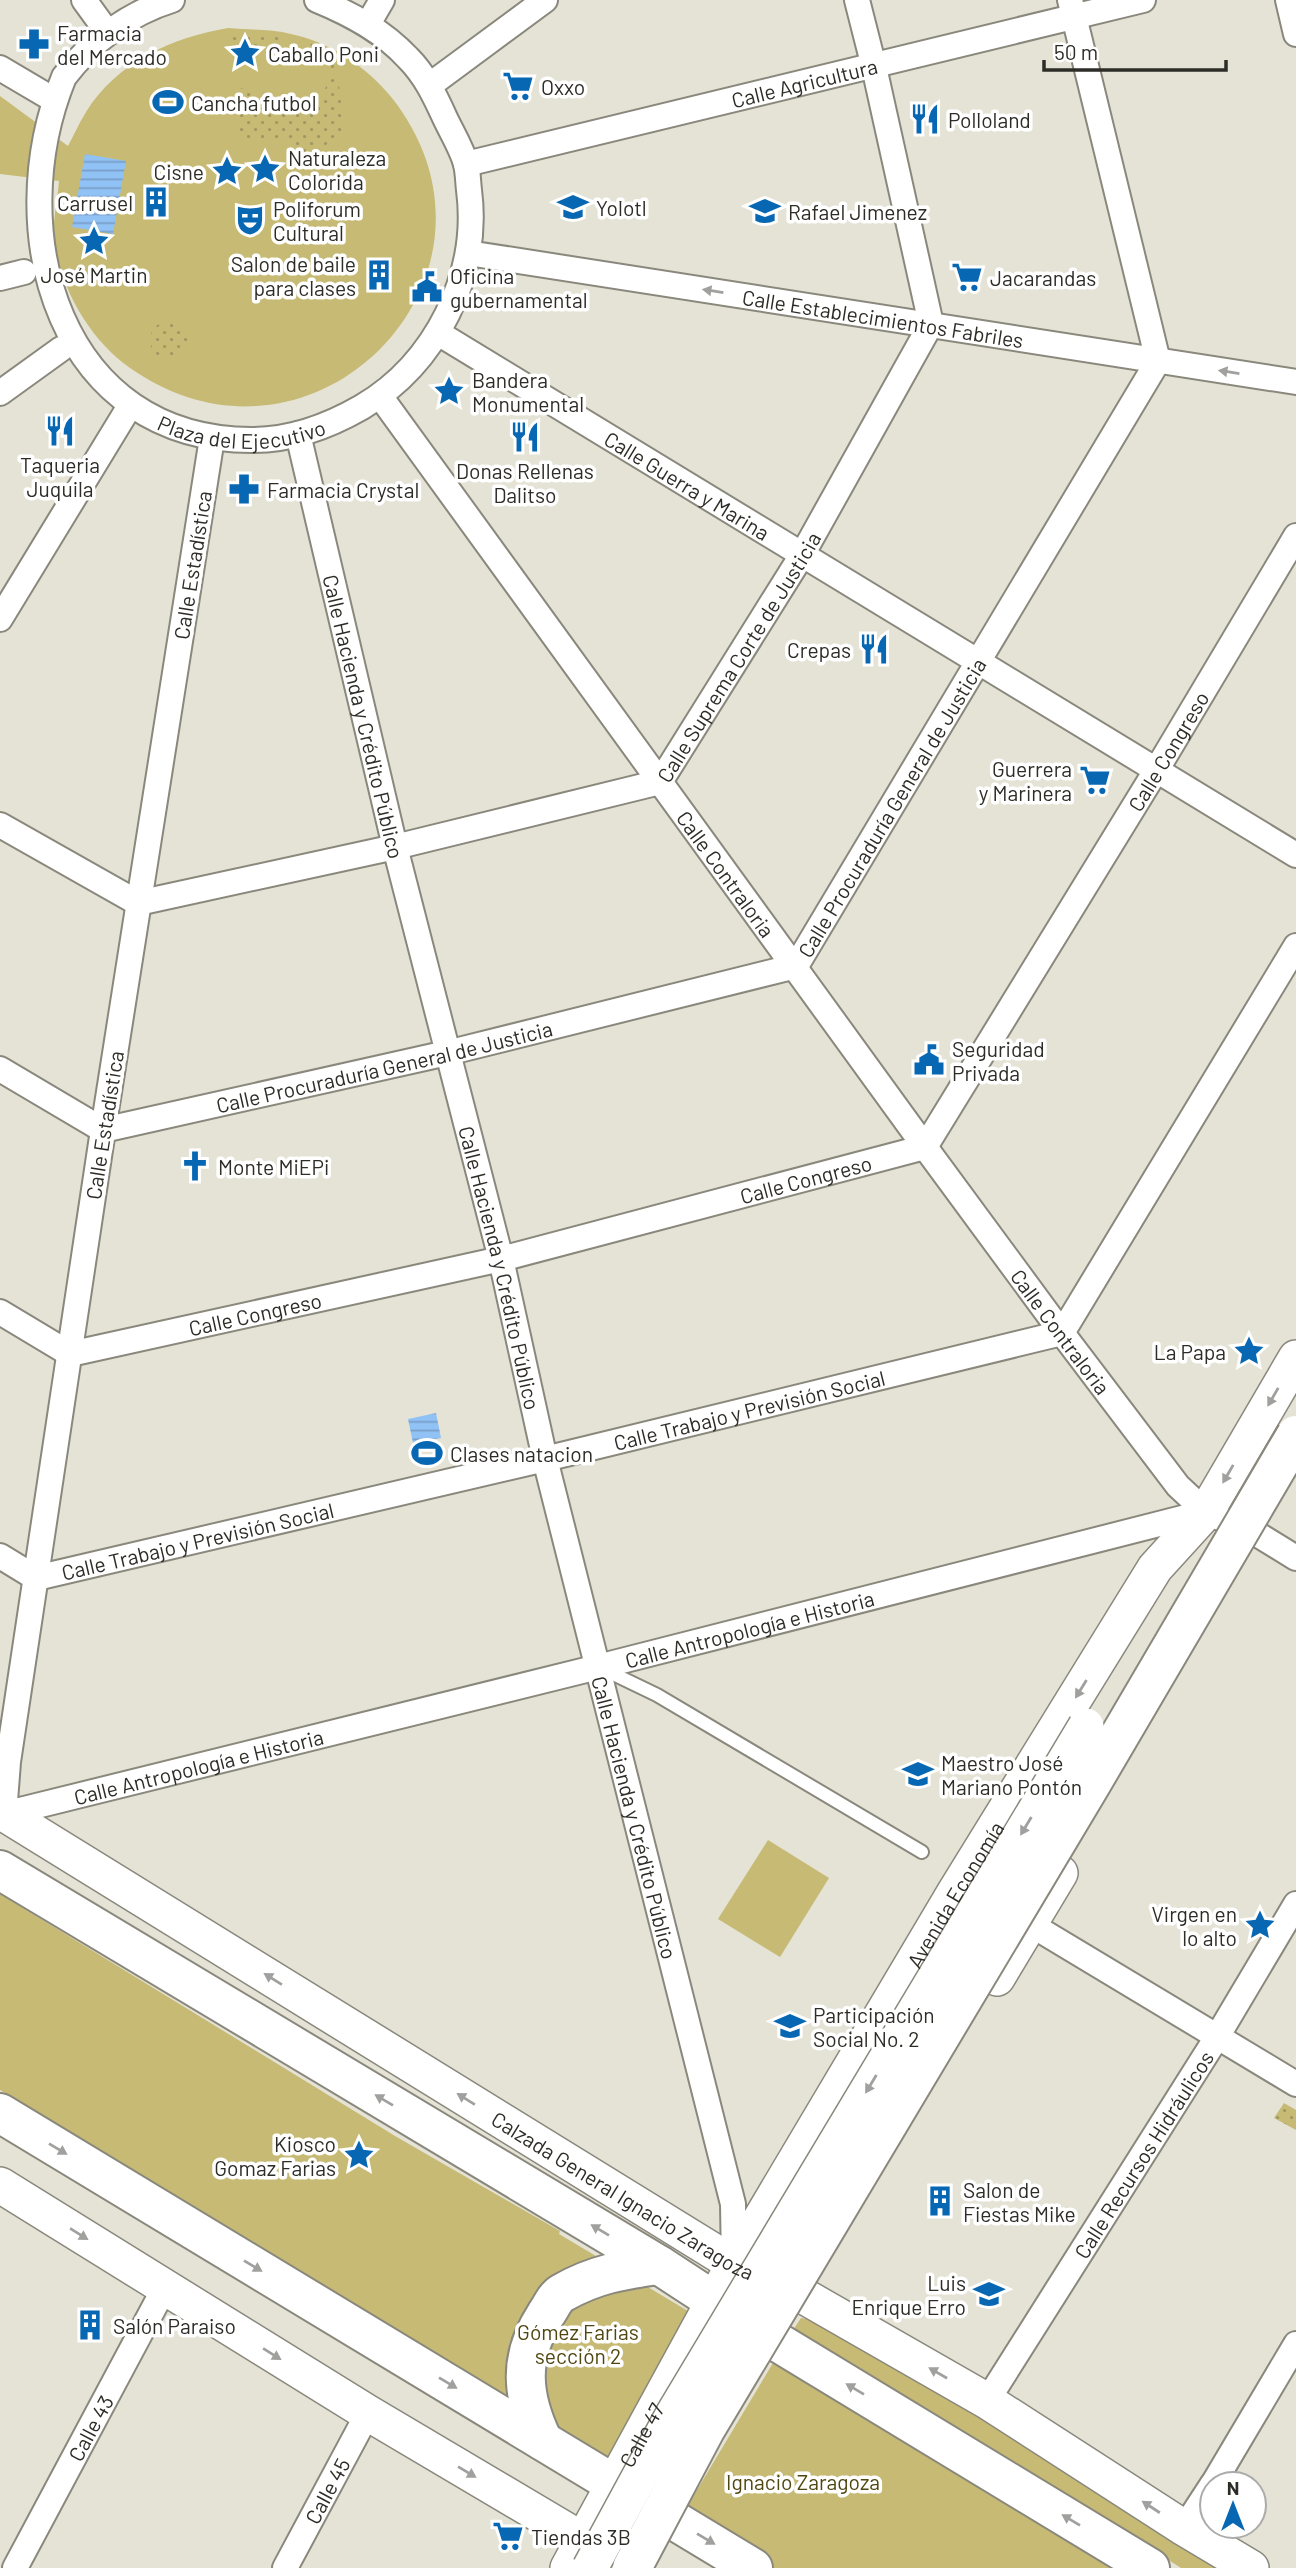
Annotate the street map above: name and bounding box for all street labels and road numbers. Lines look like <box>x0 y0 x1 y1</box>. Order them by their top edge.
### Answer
street label: Calle Agricultura <box>729 52 880 112</box>
street label: Calle Establecimientos Fabriles <box>741 283 1025 352</box>
street label: Plaza del Ejecutivo <box>154 409 328 453</box>
street label: Calle Guerra y Marina <box>600 425 775 544</box>
street label: Calle Estadística <box>168 489 216 641</box>
street label: Calle Suprema Corte de Justicia <box>651 527 825 786</box>
street label: Calle Hacienda y Crédito Público <box>319 572 410 861</box>
street label: Calle Procuraduría General de Justicia <box>792 653 990 961</box>
street label: Calle Congreso <box>1122 686 1213 815</box>
street label: Calle Contraloria <box>672 805 781 942</box>
street label: Calle Procuraduría General de Justicia <box>214 1015 555 1117</box>
street label: Calle Estadística <box>80 1049 128 1201</box>
street label: Calle Hacienda y Crédito Público <box>455 1123 546 1412</box>
street label: Calle Congreso <box>737 1149 874 1208</box>
street label: Calle Contraloria <box>1006 1264 1116 1399</box>
street label: Calle Congreso <box>186 1286 324 1340</box>
street label: Calle Trabajo y Previsión Social <box>611 1364 887 1454</box>
street label: Calle Trabajo y Previsión Social <box>59 1496 336 1584</box>
street label: Calle Antropología e Historia <box>622 1585 877 1672</box>
street label: Calle Hacienda y Crédito Público <box>588 1673 683 1961</box>
street label: Calle Antropología e Historia <box>71 1723 326 1809</box>
street label: Avenida Economía <box>901 1816 1008 1972</box>
street label: Calle Recursos Hidráulicos <box>1068 2046 1218 2263</box>
street label: Calzada General Ignacio Zaragoza <box>488 2105 758 2284</box>
street label: Calle 43 <box>62 2391 118 2465</box>
street label: Calle 47 <box>613 2398 668 2471</box>
street label: Calle 45 <box>299 2453 354 2528</box>

